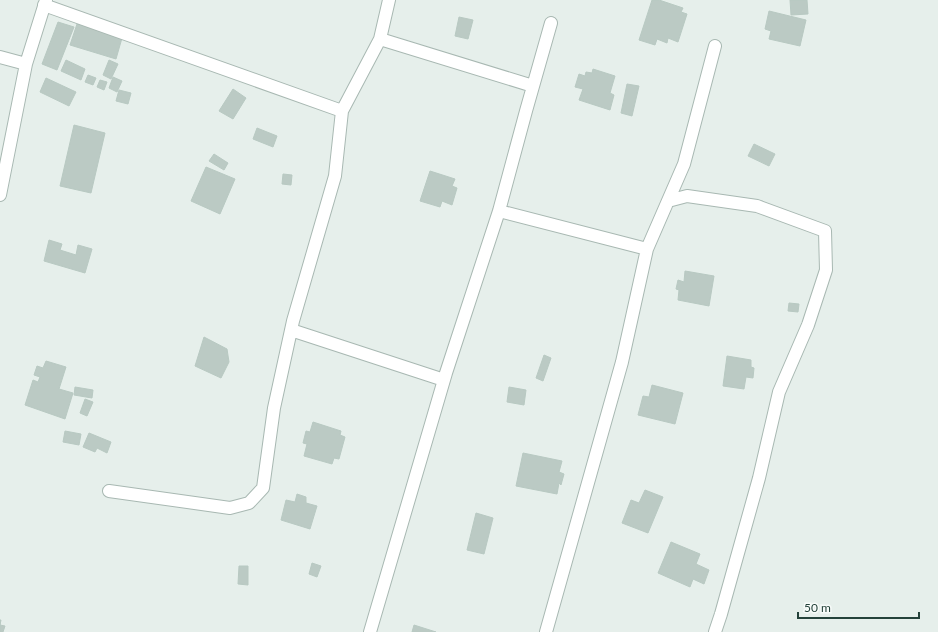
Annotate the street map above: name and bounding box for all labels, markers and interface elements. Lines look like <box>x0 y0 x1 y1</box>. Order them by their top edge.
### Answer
scale bar <box>798 594 919 620</box>
text: 50 m <box>804 600 831 615</box>

